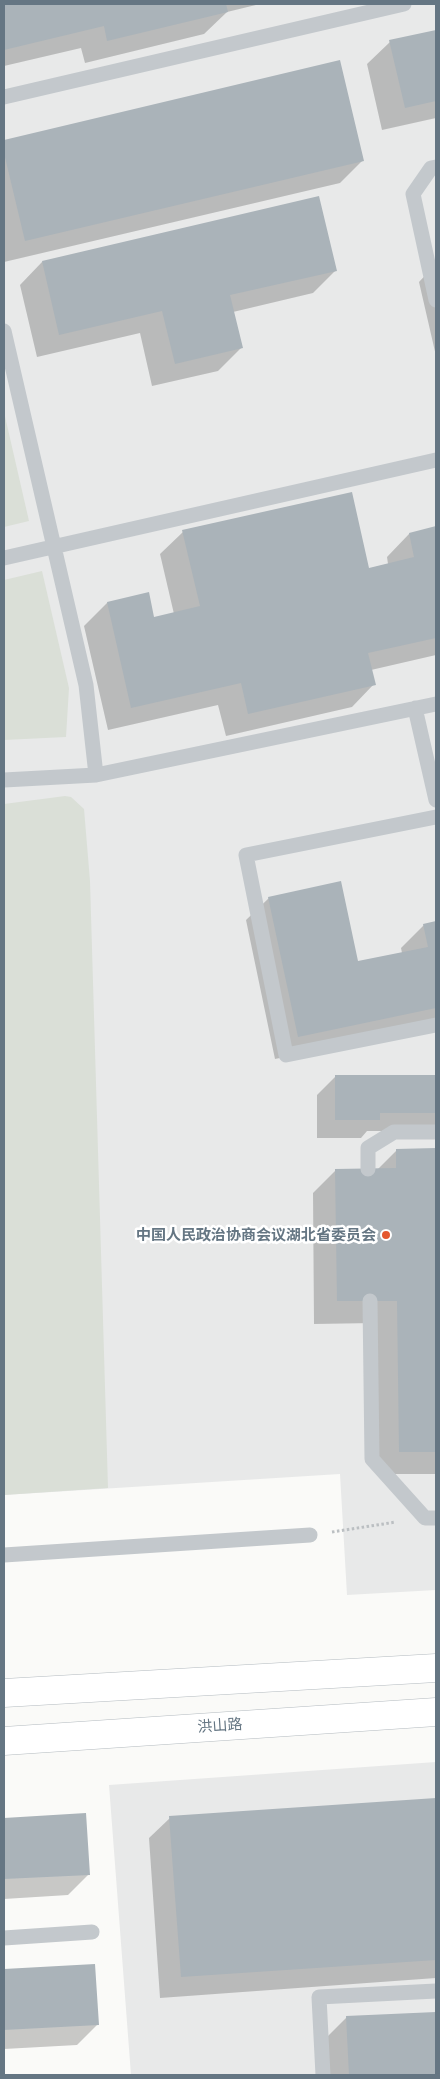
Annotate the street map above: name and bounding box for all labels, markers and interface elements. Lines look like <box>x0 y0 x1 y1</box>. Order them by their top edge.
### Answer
place label: 中国人民政治协商会议湖北省委员会 <box>136 1226 376 1244</box>
marker: 中国人民政治协商会议湖北省委员会 <box>380 1229 392 1241</box>
street label: 洪山路 <box>197 1715 243 1737</box>

